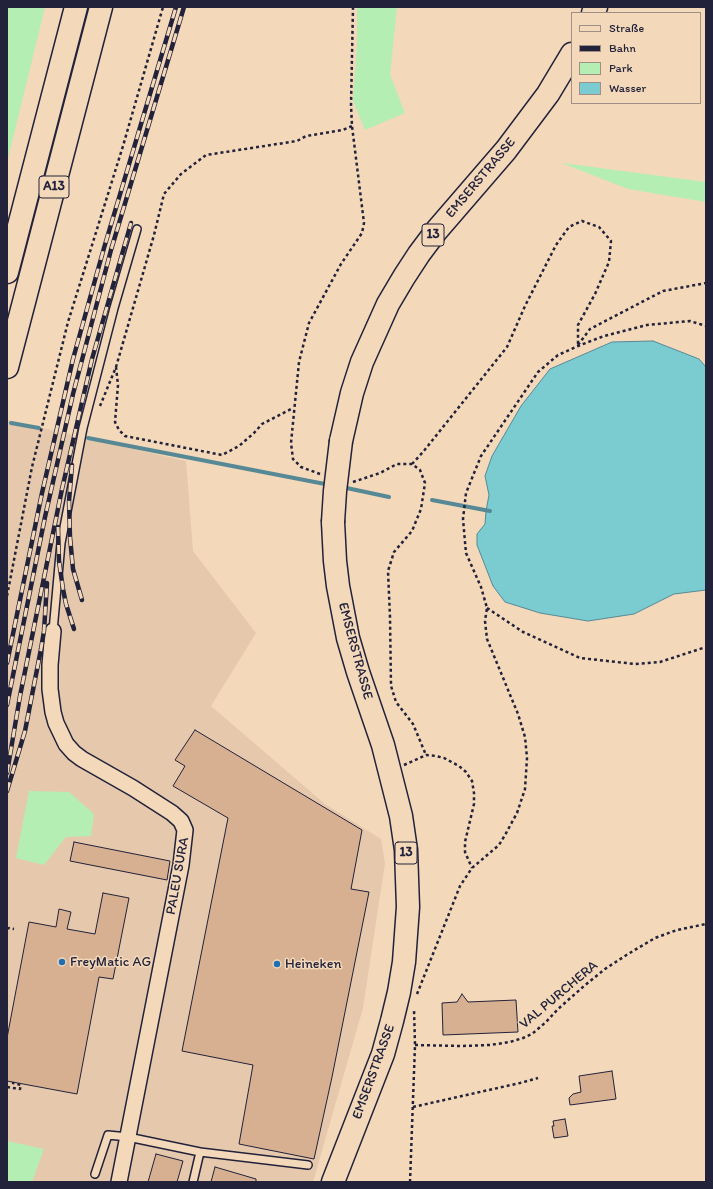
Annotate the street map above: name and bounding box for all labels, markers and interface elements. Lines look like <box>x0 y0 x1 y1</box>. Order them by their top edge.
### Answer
legend <box>571 12 701 104</box>
text: Straße <box>609 21 644 35</box>
text: Bahn <box>609 41 636 55</box>
text: Park <box>609 61 633 75</box>
text: Wasser <box>609 81 646 95</box>
street label: EMSERSTRASSE <box>442 134 520 222</box>
road number: A13 <box>39 176 69 198</box>
road number: 13 <box>422 224 444 246</box>
street label: EMSERSTRASSE <box>334 601 376 701</box>
street label: PALEU SURA <box>163 836 193 916</box>
road number: 13 <box>395 842 417 864</box>
place label: FreyMatic AG <box>70 954 151 970</box>
place label: Heineken <box>285 956 341 972</box>
marker: FreyMatic AG <box>57 957 67 967</box>
street label: VAL PURCHERA <box>516 957 602 1033</box>
marker: Heineken <box>272 959 282 969</box>
street label: EMSERSTRASSE <box>349 1022 399 1122</box>

